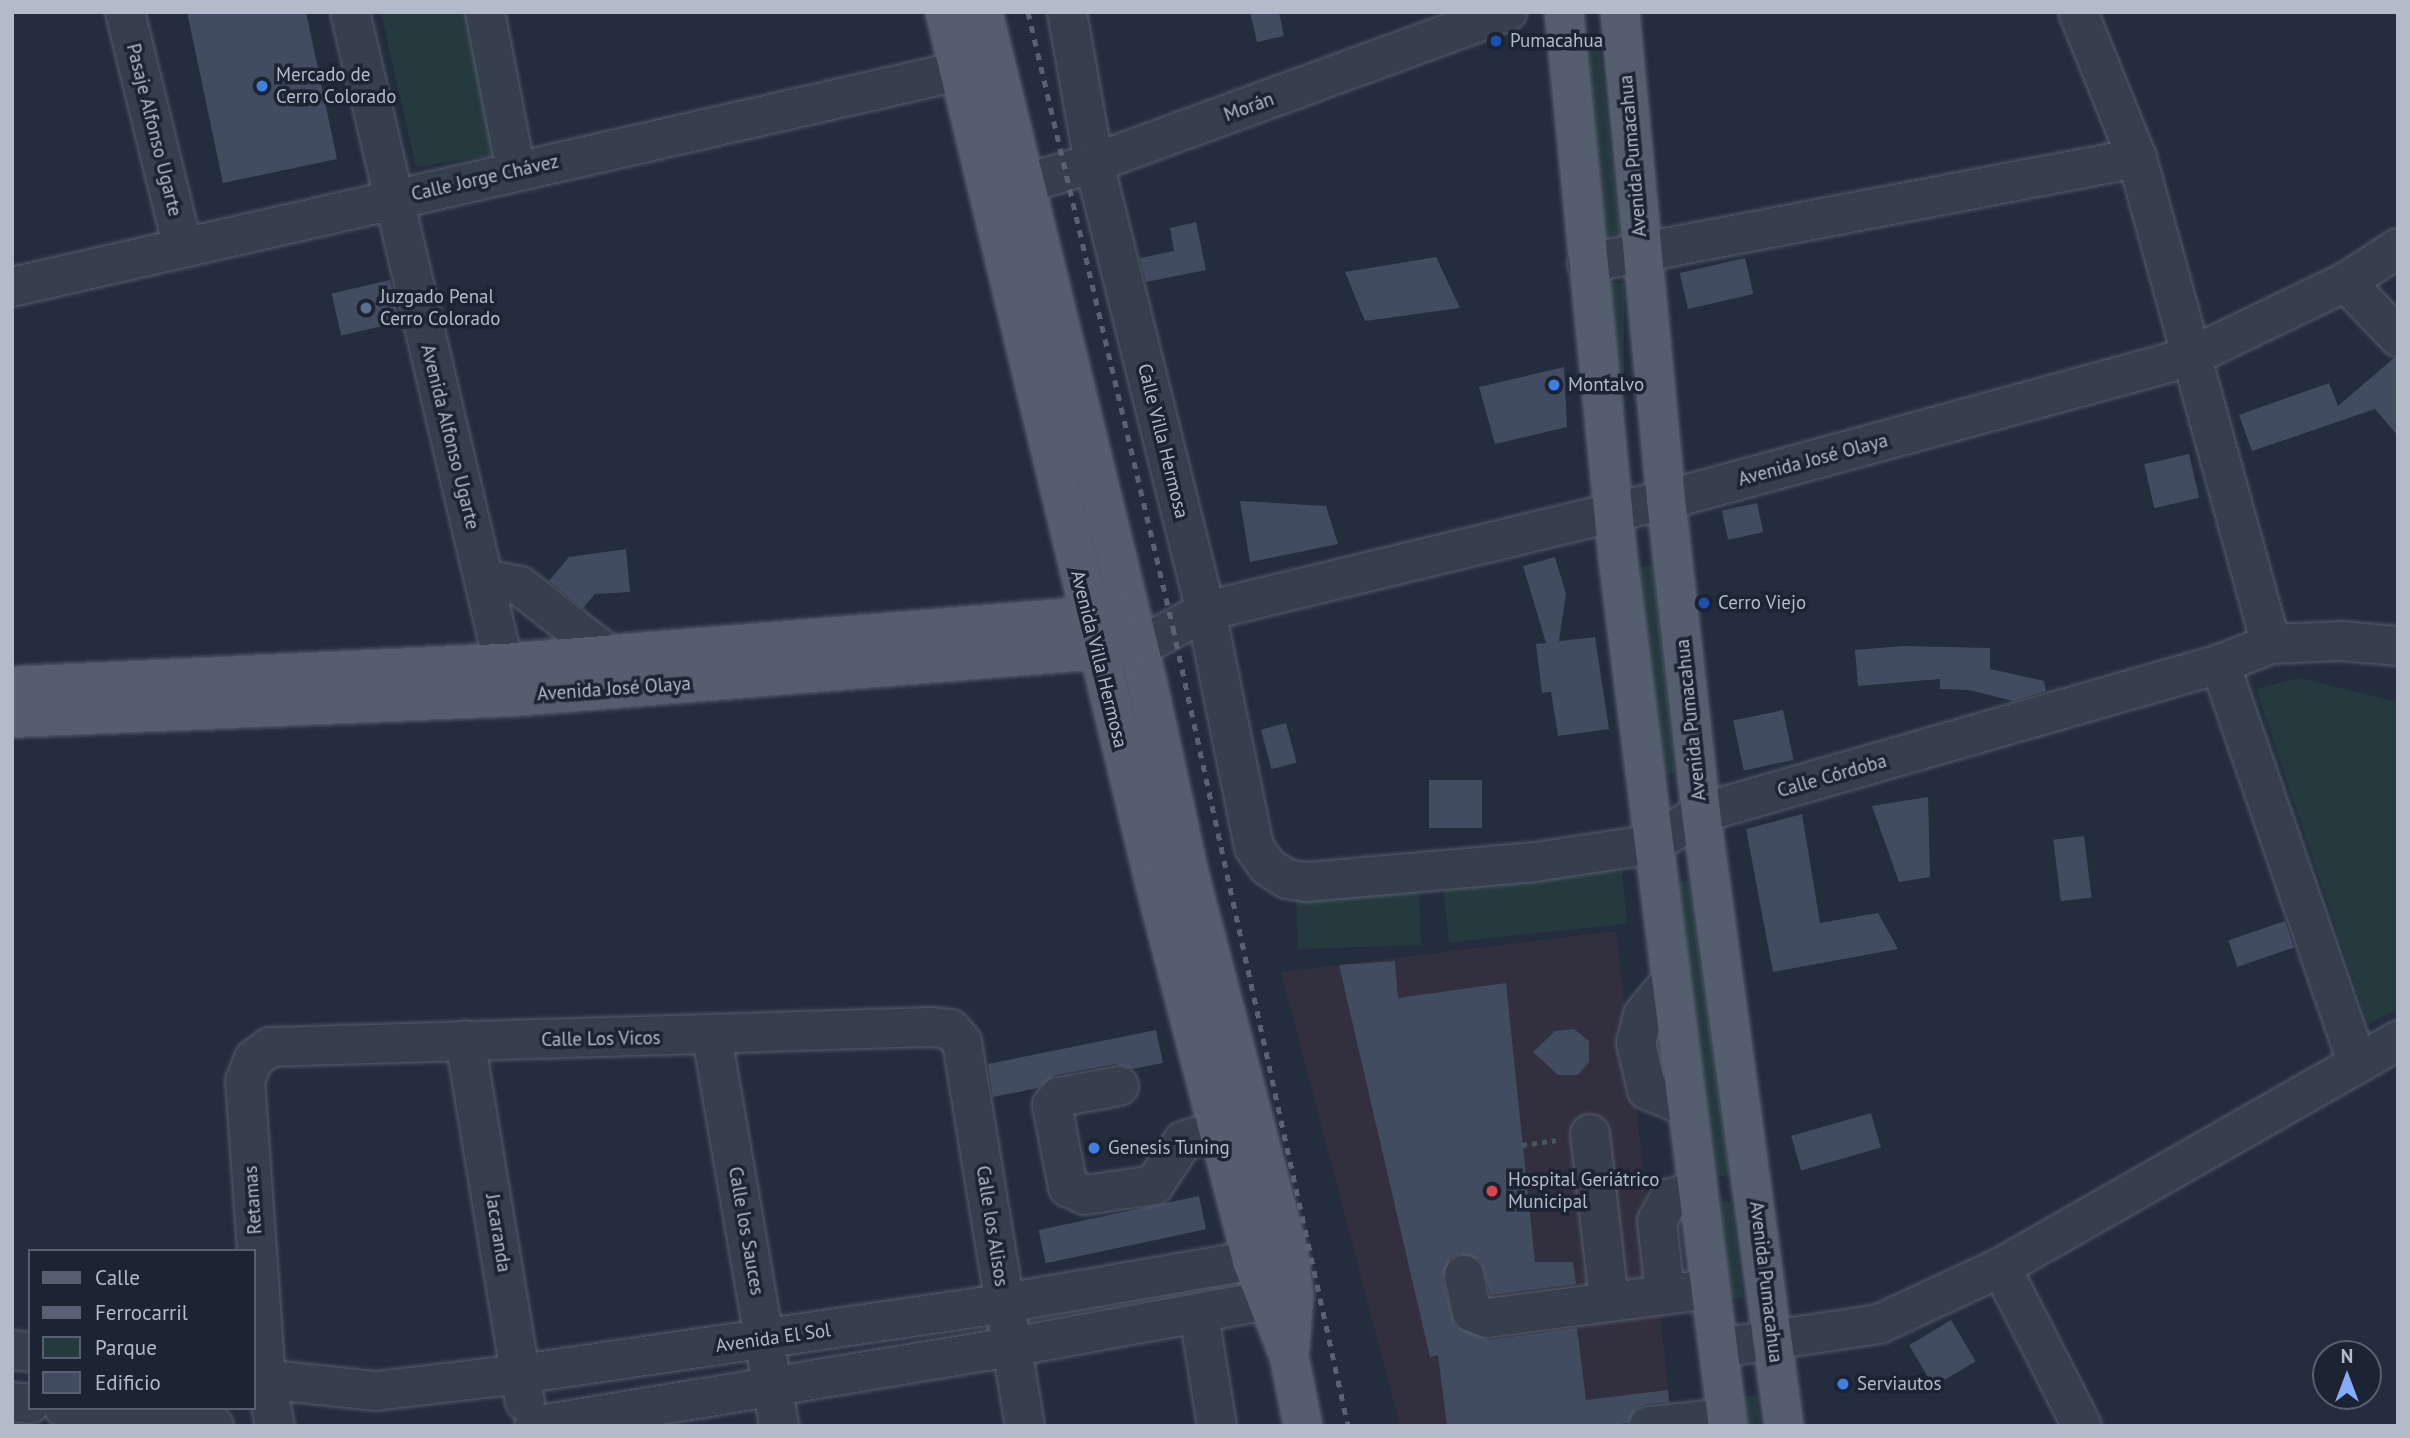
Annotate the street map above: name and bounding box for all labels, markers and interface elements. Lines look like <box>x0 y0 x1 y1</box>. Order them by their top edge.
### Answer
place label: Pumacahua <box>1510 30 1603 52</box>
marker: Pumacahua <box>1488 33 1504 49</box>
street label: Pasaje Alfonso Ugarte <box>121 41 187 219</box>
place label: Mercado de Cerro Colorado <box>276 64 396 108</box>
street label: Avenida Pumacahua <box>1615 74 1651 238</box>
marker: Mercado de Cerro Colorado <box>254 78 270 94</box>
street label: Morán <box>1221 87 1277 127</box>
street label: Calle Jorge Chávez <box>409 150 561 206</box>
place label: Juzgado Penal Cerro Colorado <box>380 286 500 330</box>
marker: Juzgado Penal Cerro Colorado <box>358 300 374 316</box>
street label: Avenida Alfonso Ugarte <box>416 342 484 532</box>
street label: Calle Villa Hermosa <box>1133 361 1193 521</box>
place label: Montalvo <box>1568 374 1644 396</box>
marker: Montalvo <box>1546 377 1562 393</box>
street label: Avenida José Olaya <box>1736 429 1890 491</box>
street label: Avenida Villa Hermosa <box>1066 568 1132 750</box>
place label: Cerro Viejo <box>1718 592 1807 614</box>
marker: Cerro Viejo <box>1696 595 1712 611</box>
street label: Avenida Pumacahua <box>1671 638 1711 802</box>
street label: Avenida José Olaya <box>536 672 692 706</box>
street label: Calle Córdoba <box>1775 750 1889 802</box>
street label: Calle Los Vicos <box>541 1027 661 1051</box>
place label: Genesis Tuning <box>1108 1137 1230 1159</box>
marker: Genesis Tuning <box>1086 1140 1102 1156</box>
street label: Calle los Alisos <box>971 1164 1013 1288</box>
street label: Retamas <box>239 1165 267 1235</box>
street label: Calle los Sauces <box>723 1165 769 1297</box>
place label: Hospital Geriátrico Municipal <box>1508 1169 1659 1213</box>
marker: Hospital Geriátrico Municipal <box>1482 1181 1502 1201</box>
street label: Jacaranda <box>481 1192 515 1274</box>
street label: Avenida Pumacahua <box>1745 1200 1787 1364</box>
legend <box>28 1249 256 1410</box>
text: Calle <box>95 1264 140 1291</box>
text: Ferrocarril <box>95 1299 188 1326</box>
street label: Avenida El Sol <box>714 1319 832 1357</box>
text: Parque <box>95 1334 157 1361</box>
north arrow <box>2312 1340 2382 1410</box>
text: N <box>2341 1344 2353 1368</box>
text: Edificio <box>95 1369 161 1396</box>
place label: Serviautos <box>1857 1373 1942 1395</box>
marker: Serviautos <box>1835 1376 1851 1392</box>

